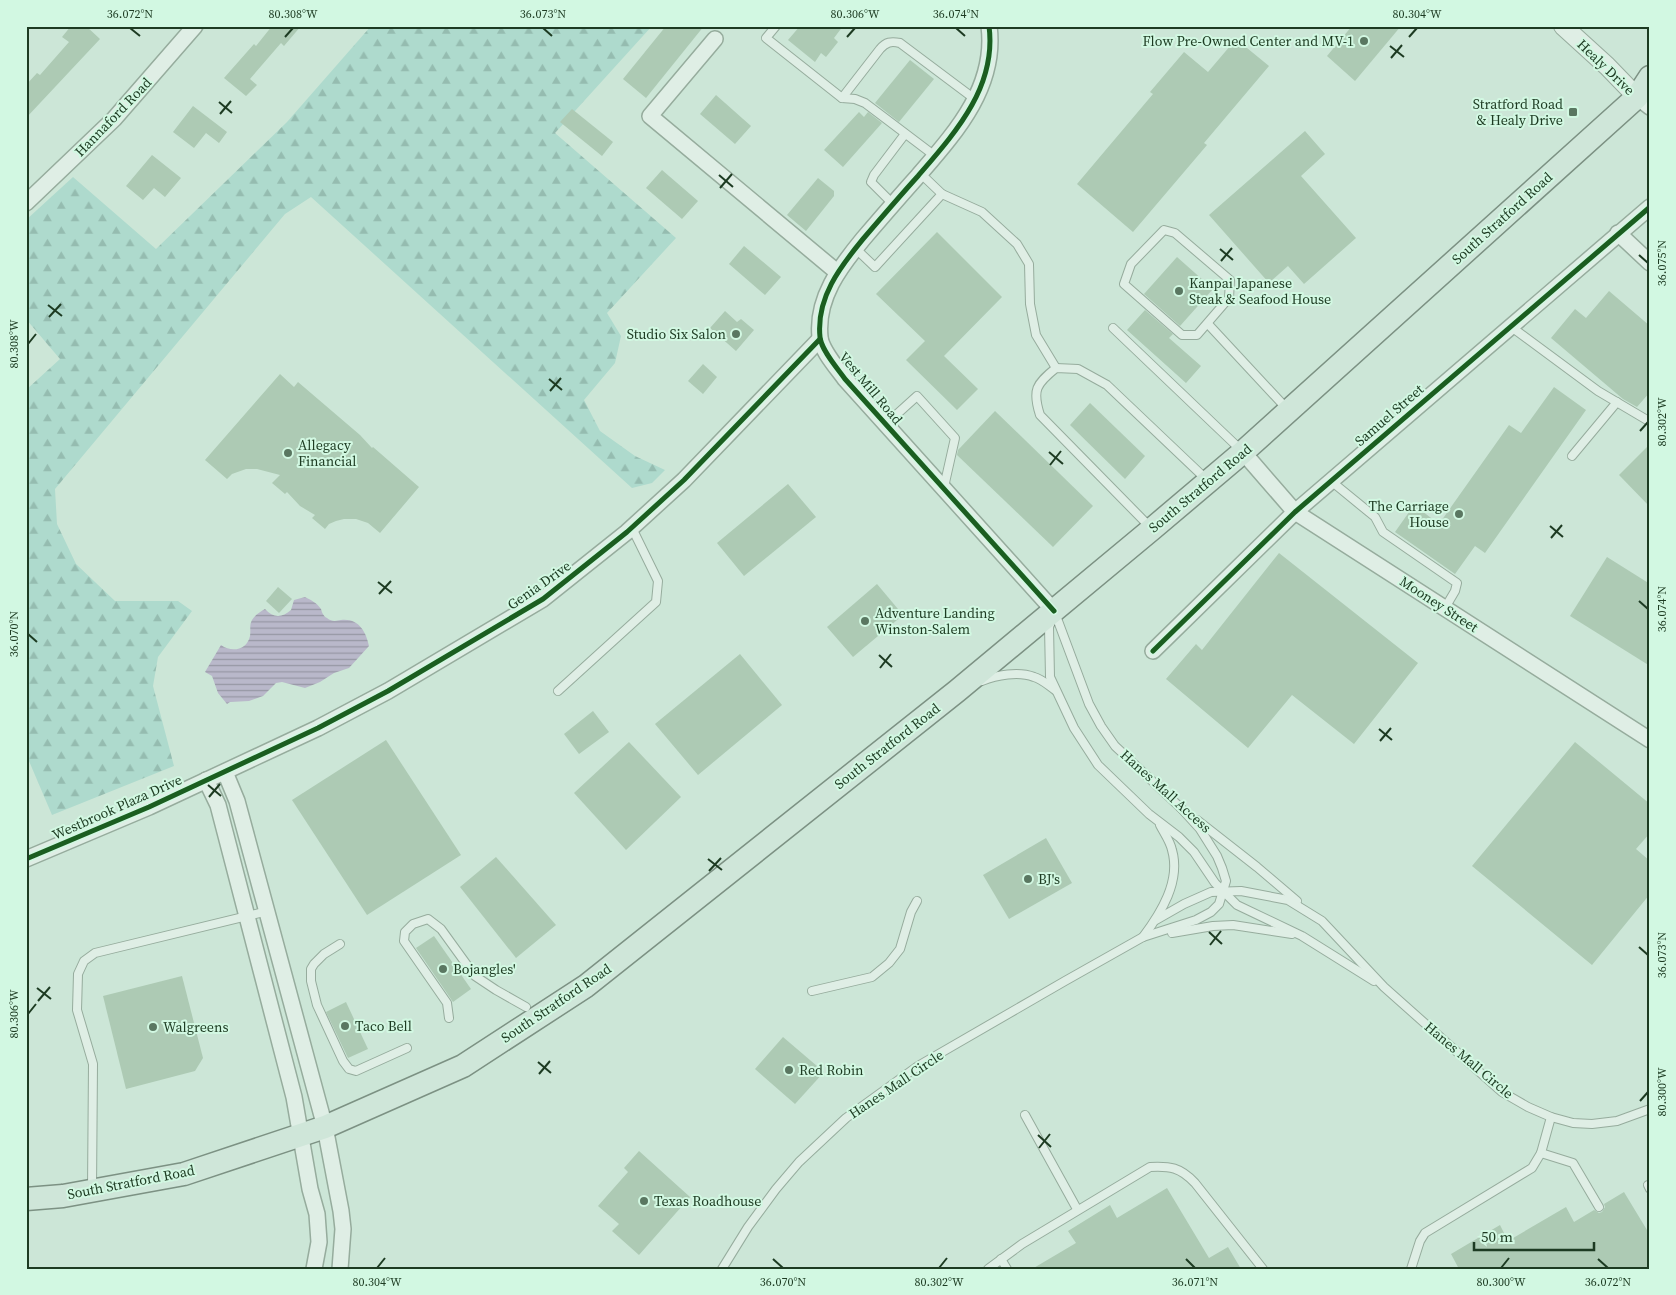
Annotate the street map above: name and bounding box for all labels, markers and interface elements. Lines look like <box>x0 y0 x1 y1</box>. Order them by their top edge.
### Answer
text: 36.072°N <box>107 6 153 22</box>
text: 80.308°W <box>268 6 318 22</box>
text: 36.073°N <box>520 6 566 22</box>
text: 80.306°W <box>830 6 880 22</box>
text: 36.074°N <box>933 6 979 22</box>
text: 80.304°W <box>1392 6 1442 22</box>
place label: Flow Pre-Owned Center and MV-1 <box>1143 31 1354 51</box>
street label: Healy Drive <box>1573 34 1639 100</box>
marker: Flow Pre-Owned Center and MV-1 <box>1358 35 1370 47</box>
street label: Hannaford Road <box>70 73 156 161</box>
place label: Stratford Road & Healy Drive <box>1473 94 1563 130</box>
marker: Stratford Road & Healy Drive <box>1567 106 1579 118</box>
street label: South Stratford Road <box>1447 167 1557 269</box>
text: 36.075°N <box>1654 240 1670 286</box>
place label: Kanpai Japanese Steak & Seafood House <box>1189 273 1331 309</box>
marker: Kanpai Japanese Steak & Seafood House <box>1173 285 1185 297</box>
text: 80.308°W <box>6 319 22 369</box>
place label: Studio Six Salon <box>627 324 727 344</box>
marker: Studio Six Salon <box>730 328 742 340</box>
street label: Vest Mill Road <box>835 347 907 429</box>
street label: Samuel Street <box>1350 379 1428 451</box>
text: 80.302°W <box>1654 397 1670 447</box>
place label: Allegacy Financial <box>298 435 356 471</box>
street label: South Stratford Road <box>1144 439 1256 537</box>
marker: Allegacy Financial <box>282 447 294 459</box>
place label: The Carriage House <box>1369 496 1449 532</box>
marker: The Carriage House <box>1453 508 1465 520</box>
street label: Genia Drive <box>503 556 575 614</box>
street label: Mooney Street <box>1396 571 1482 637</box>
text: 36.074°N <box>1654 586 1670 632</box>
place label: Adventure Landing Winston-Salem <box>875 603 995 639</box>
text: 36.070°N <box>6 611 22 657</box>
marker: Adventure Landing Winston-Salem <box>859 615 871 627</box>
street label: South Stratford Road <box>830 698 944 794</box>
street label: Hanes Mall Access <box>1116 745 1216 837</box>
street label: Westbrook Plaza Drive <box>49 769 185 845</box>
place label: BJ's <box>1038 869 1060 889</box>
marker: BJ's <box>1022 873 1034 885</box>
text: 36.073°N <box>1654 932 1670 978</box>
place label: Bojangles' <box>453 959 516 979</box>
street label: South Stratford Road <box>497 959 615 1047</box>
marker: Bojangles' <box>437 963 449 975</box>
text: 80.306°W <box>6 989 22 1039</box>
place label: Taco Bell <box>355 1016 412 1036</box>
place label: Walgreens <box>163 1017 229 1037</box>
street label: Hanes Mall Circle <box>1420 1017 1518 1103</box>
marker: Taco Bell <box>339 1020 351 1032</box>
marker: Walgreens <box>147 1021 159 1033</box>
street label: Hanes Mall Circle <box>845 1045 947 1123</box>
place label: Red Robin <box>799 1060 864 1080</box>
marker: Red Robin <box>783 1064 795 1076</box>
text: 80.300°W <box>1654 1067 1670 1117</box>
street label: South Stratford Road <box>66 1160 196 1204</box>
place label: Texas Roadhouse <box>654 1191 761 1211</box>
marker: Texas Roadhouse <box>638 1195 650 1207</box>
scale bar <box>1474 1220 1594 1252</box>
text: 50 m <box>1481 1226 1513 1247</box>
text: 80.304°W <box>352 1274 402 1290</box>
text: 36.070°N <box>760 1274 806 1290</box>
text: 80.302°W <box>914 1274 964 1290</box>
text: 36.071°N <box>1172 1274 1218 1290</box>
text: 80.300°W <box>1476 1274 1526 1290</box>
text: 36.072°N <box>1585 1274 1631 1290</box>

